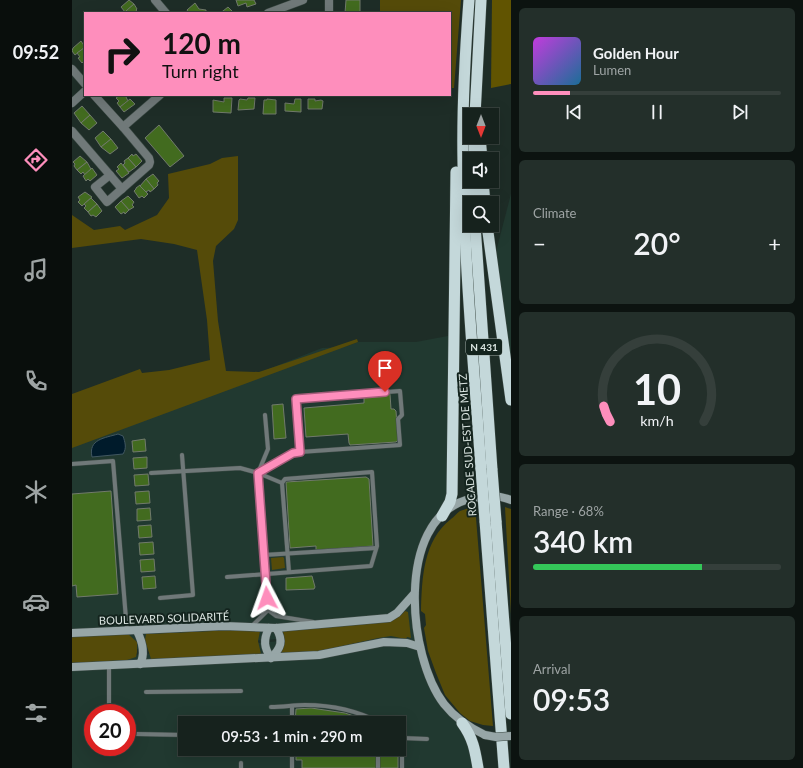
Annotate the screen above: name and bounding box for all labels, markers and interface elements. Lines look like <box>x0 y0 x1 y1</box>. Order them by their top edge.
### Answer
text: 120 m <box>162 26 241 60</box>
icon: right <box>96 28 148 80</box>
text: 09:52 <box>13 41 59 63</box>
text: Golden Hour <box>593 44 679 62</box>
text: Turn right <box>162 60 239 82</box>
text: Lumen <box>593 62 631 78</box>
icon: previous <box>563 101 585 123</box>
icon: pause <box>646 101 668 123</box>
icon: next <box>729 101 751 123</box>
north arrow <box>463 108 499 144</box>
map controls <box>463 108 499 232</box>
icon: directions <box>22 146 50 174</box>
button: sound <box>463 152 499 188</box>
button: search <box>463 196 499 232</box>
text: Climate <box>533 205 576 221</box>
text: 20° <box>633 225 681 261</box>
text: − <box>533 230 546 257</box>
text: + <box>768 230 781 257</box>
icon: music <box>22 256 50 284</box>
road number: N 431 <box>466 339 502 355</box>
pin <box>368 351 402 392</box>
icon: arrive <box>374 357 396 379</box>
text: 10 <box>633 364 681 414</box>
icon: phone <box>22 367 50 395</box>
street label: ROCADE SUD-EST DE METZ <box>456 373 478 517</box>
text: km/h <box>640 412 674 429</box>
icon: climate <box>22 478 50 506</box>
text: Range · 68% <box>533 503 604 519</box>
text: 340 km <box>533 523 633 559</box>
position arrow <box>246 577 288 619</box>
icon: car <box>22 588 50 616</box>
street label: BOULEVARD SOLIDARITÉ <box>99 609 229 627</box>
text: Arrival <box>533 661 570 677</box>
text: 09:53 <box>533 681 610 717</box>
icon: filters <box>22 699 50 727</box>
speed limit sign: 20 <box>84 704 136 756</box>
text: 09:53 · 1 min · 290 m <box>222 727 362 745</box>

